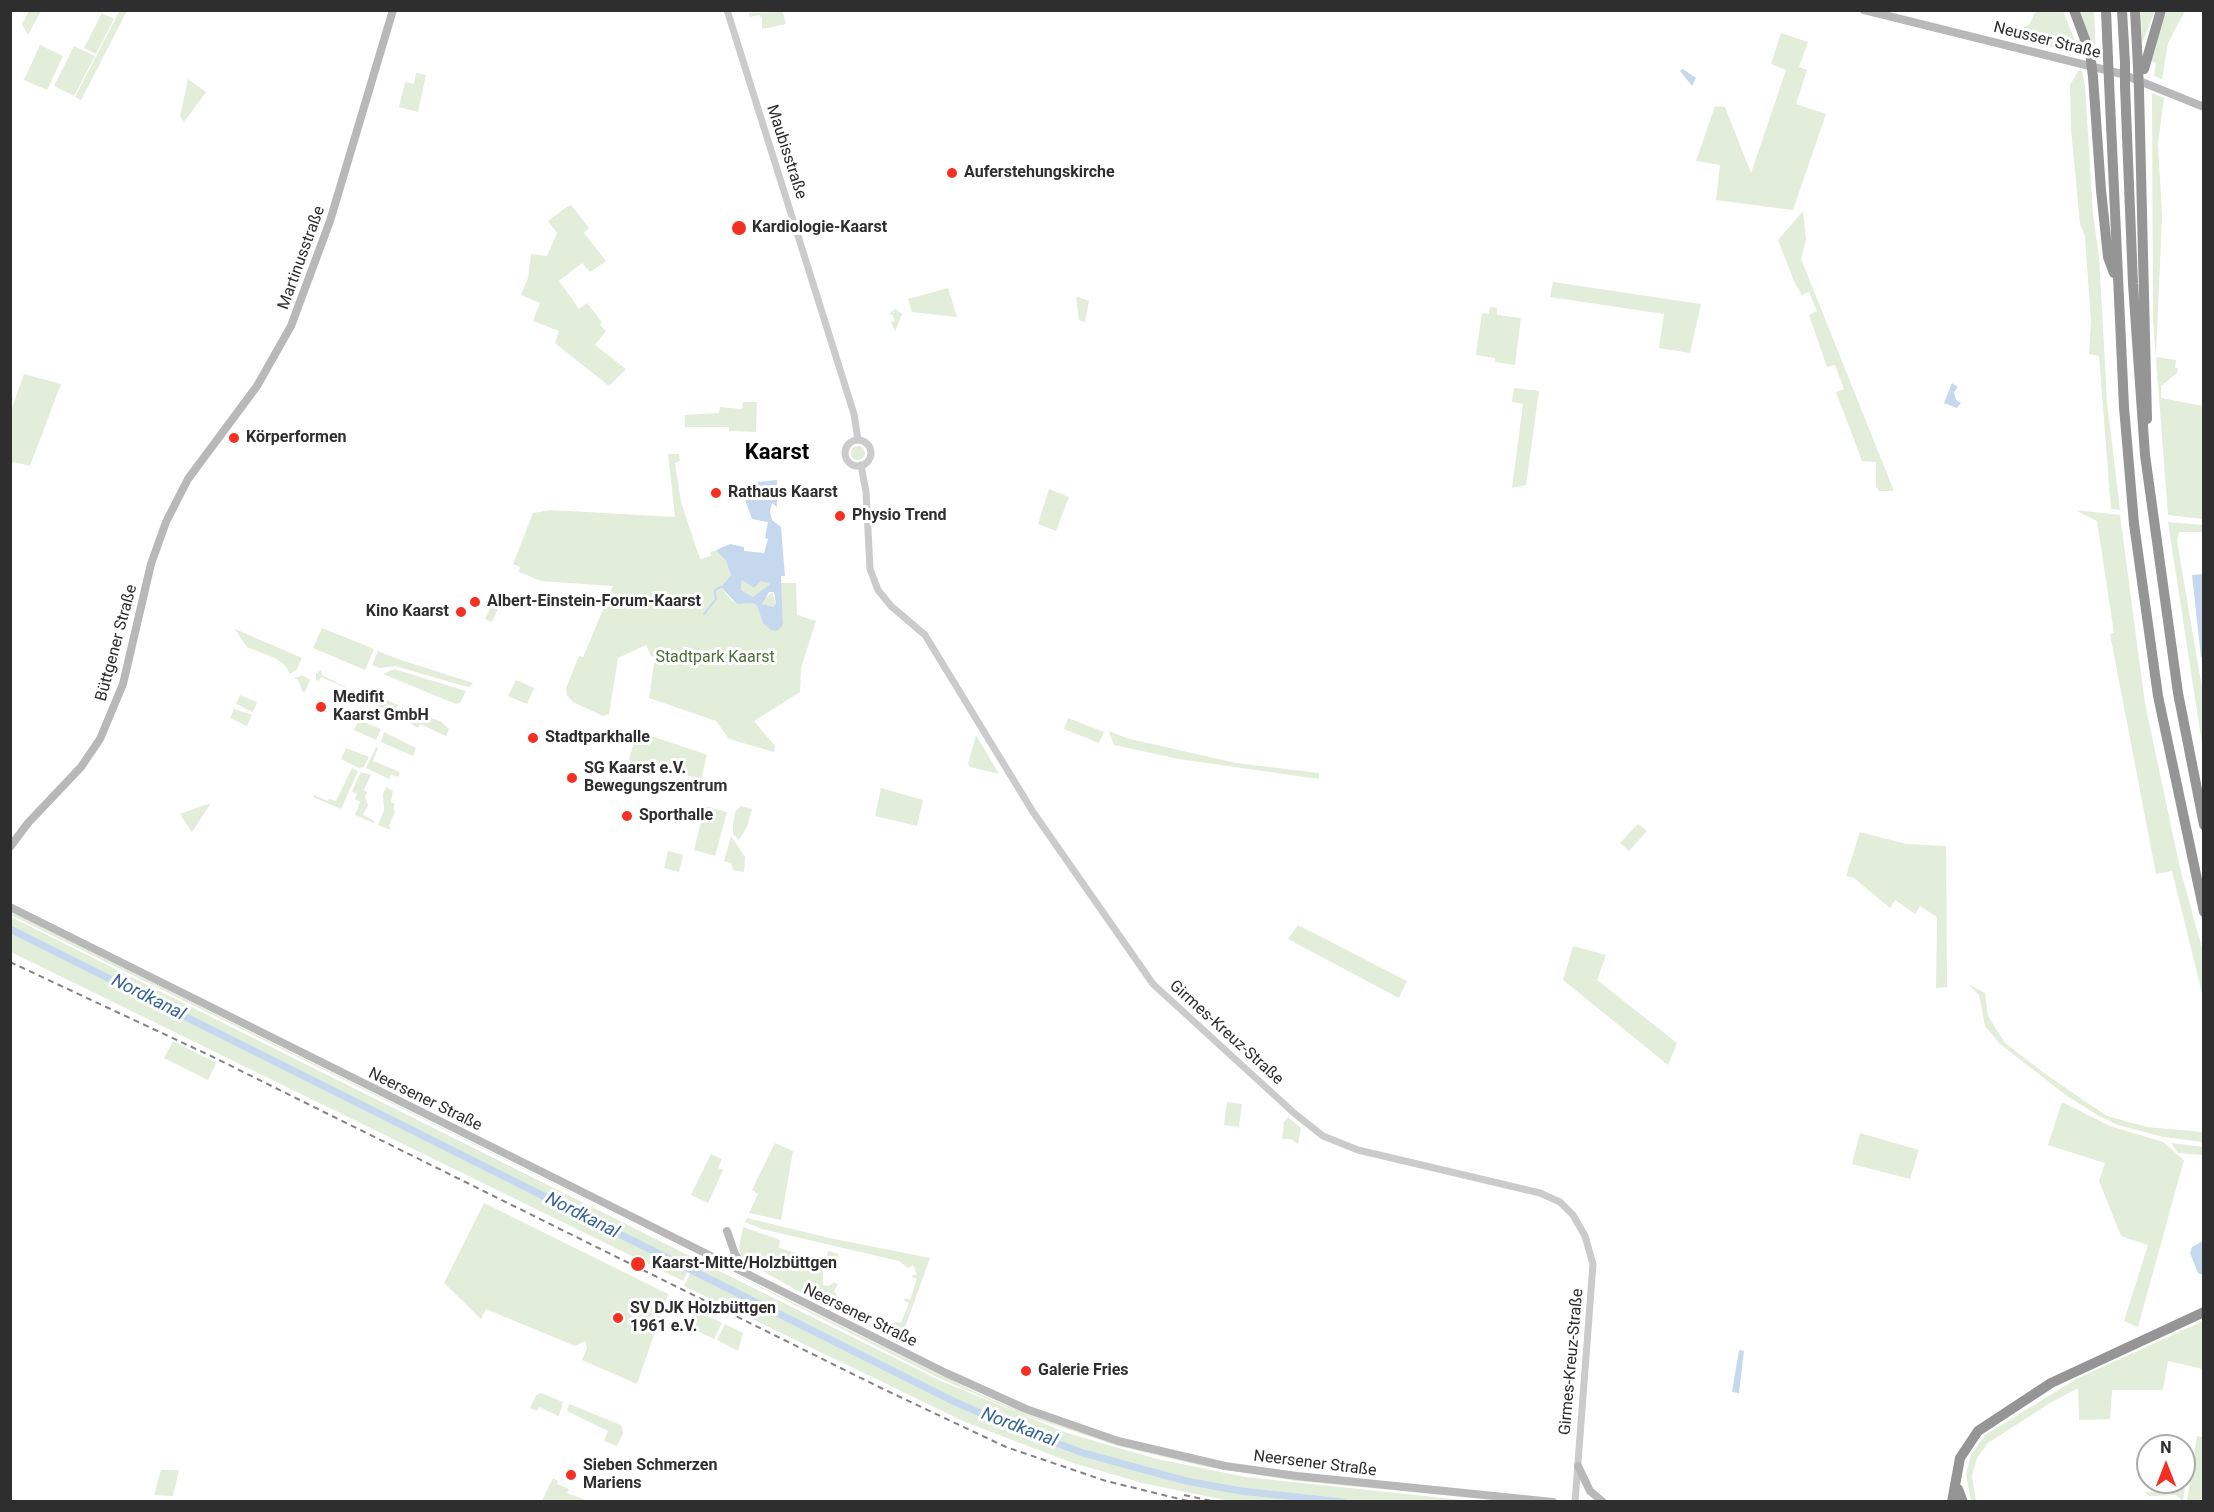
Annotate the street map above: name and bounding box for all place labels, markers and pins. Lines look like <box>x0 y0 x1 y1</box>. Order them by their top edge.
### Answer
place label: Auferstehungskirche <box>964 163 1115 183</box>
marker: Auferstehungskirche <box>945 166 959 180</box>
place label: Kardiologie-Kaarst <box>752 218 887 238</box>
marker: Kardiologie-Kaarst <box>730 219 748 237</box>
place label: Körperformen <box>246 428 347 448</box>
marker: Körperformen <box>227 431 241 445</box>
place label: Rathaus Kaarst <box>728 483 838 503</box>
marker: Rathaus Kaarst <box>709 486 723 500</box>
place label: Physio Trend <box>852 506 946 526</box>
marker: Physio Trend <box>833 509 847 523</box>
place label: Albert-Einstein-Forum-Kaarst <box>487 592 701 612</box>
marker: Albert-Einstein-Forum-Kaarst <box>468 595 482 609</box>
place label: Kino Kaarst <box>366 602 449 622</box>
marker: Kino Kaarst <box>454 605 468 619</box>
place label: Medifit Kaarst GmbH <box>333 688 429 726</box>
marker: Medifit Kaarst GmbH <box>314 700 328 714</box>
place label: Stadtparkhalle <box>545 728 650 748</box>
marker: Stadtparkhalle <box>526 731 540 745</box>
place label: SG Kaarst e.V. Bewegungszentrum <box>584 759 727 797</box>
marker: SG Kaarst e.V. Bewegungszentrum <box>565 771 579 785</box>
place label: Sporthalle <box>639 806 713 826</box>
marker: Sporthalle <box>620 809 634 823</box>
place label: Kaarst-Mitte/Holzbüttgen <box>652 1254 837 1274</box>
marker: Kaarst-Mitte/Holzbüttgen <box>629 1255 647 1273</box>
place label: SV DJK Holzbüttgen 1961 e.V. <box>630 1299 776 1337</box>
marker: SV DJK Holzbüttgen 1961 e.V. <box>611 1311 625 1325</box>
place label: Galerie Fries <box>1038 1361 1129 1381</box>
marker: Galerie Fries <box>1019 1364 1033 1378</box>
place label: Sieben Schmerzen Mariens <box>583 1456 717 1494</box>
marker: Sieben Schmerzen Mariens <box>564 1468 578 1482</box>

